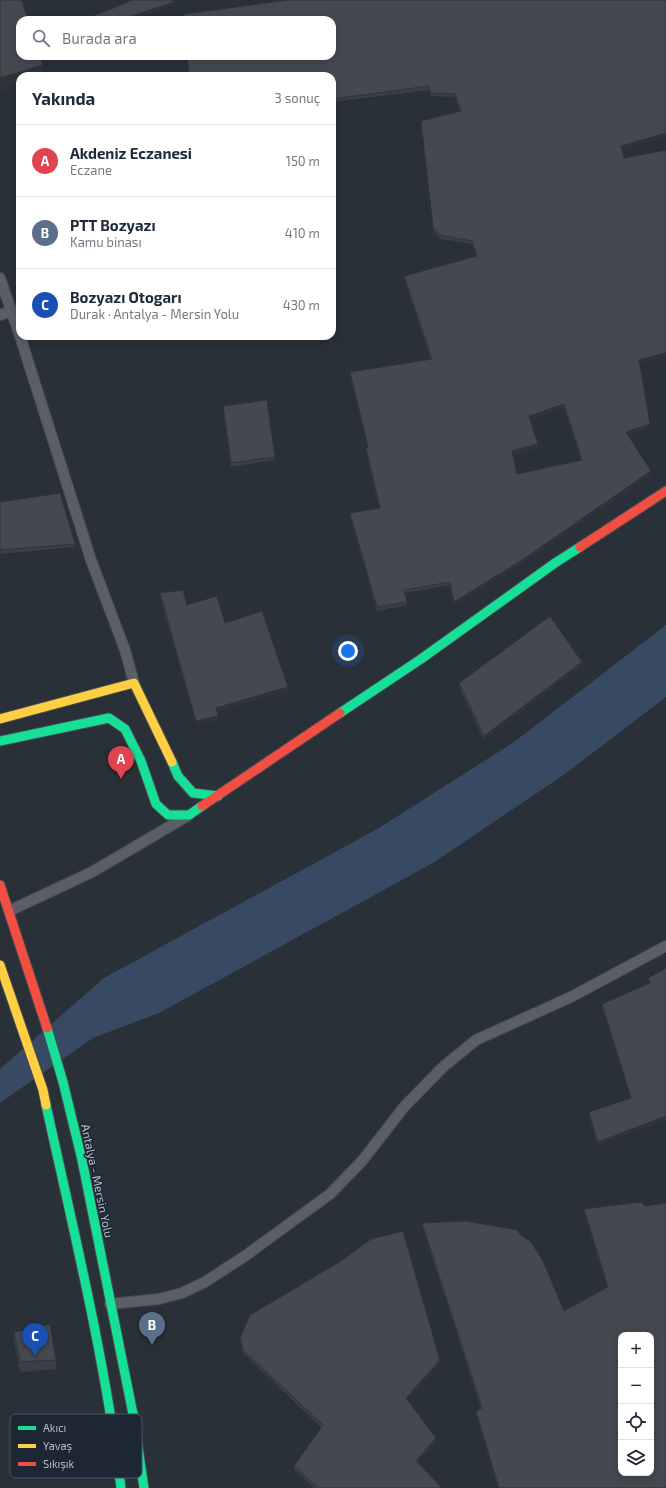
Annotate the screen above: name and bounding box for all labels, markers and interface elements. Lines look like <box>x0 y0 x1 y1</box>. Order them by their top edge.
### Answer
search box <box>16 16 336 60</box>
icon: search <box>30 27 52 49</box>
text: Burada ara <box>62 29 137 47</box>
text: Yakında <box>32 88 95 108</box>
text: 3 sonuç <box>275 90 320 106</box>
text: Akdeniz Eczanesi <box>70 144 192 162</box>
text: A <box>41 153 49 169</box>
text: 150 m <box>286 153 320 169</box>
text: Eczane <box>70 162 112 178</box>
text: PTT Bozyazı <box>70 216 156 234</box>
text: B <box>41 225 49 241</box>
text: 410 m <box>285 225 320 241</box>
text: Kamu binası <box>70 234 142 250</box>
text: Bozyazı Otogarı <box>70 288 182 306</box>
text: C <box>41 297 49 313</box>
text: 430 m <box>283 297 320 313</box>
text: Durak · Antalya - Mersin Yolu <box>70 306 239 322</box>
your location <box>338 641 358 661</box>
pin: A <box>108 746 134 779</box>
street label: Antalya - Mersin Yolu <box>79 1123 117 1239</box>
pin: B <box>139 1312 165 1345</box>
pin: C <box>22 1323 48 1356</box>
map controls <box>618 1332 654 1476</box>
button: + <box>618 1332 654 1368</box>
button: − <box>618 1368 654 1404</box>
button: locate <box>618 1404 654 1440</box>
legend <box>10 1414 142 1478</box>
text: Akıcı <box>43 1421 66 1434</box>
text: Yavaş <box>43 1439 72 1453</box>
button: layers <box>618 1440 654 1476</box>
text: Sıkışık <box>43 1457 75 1471</box>

